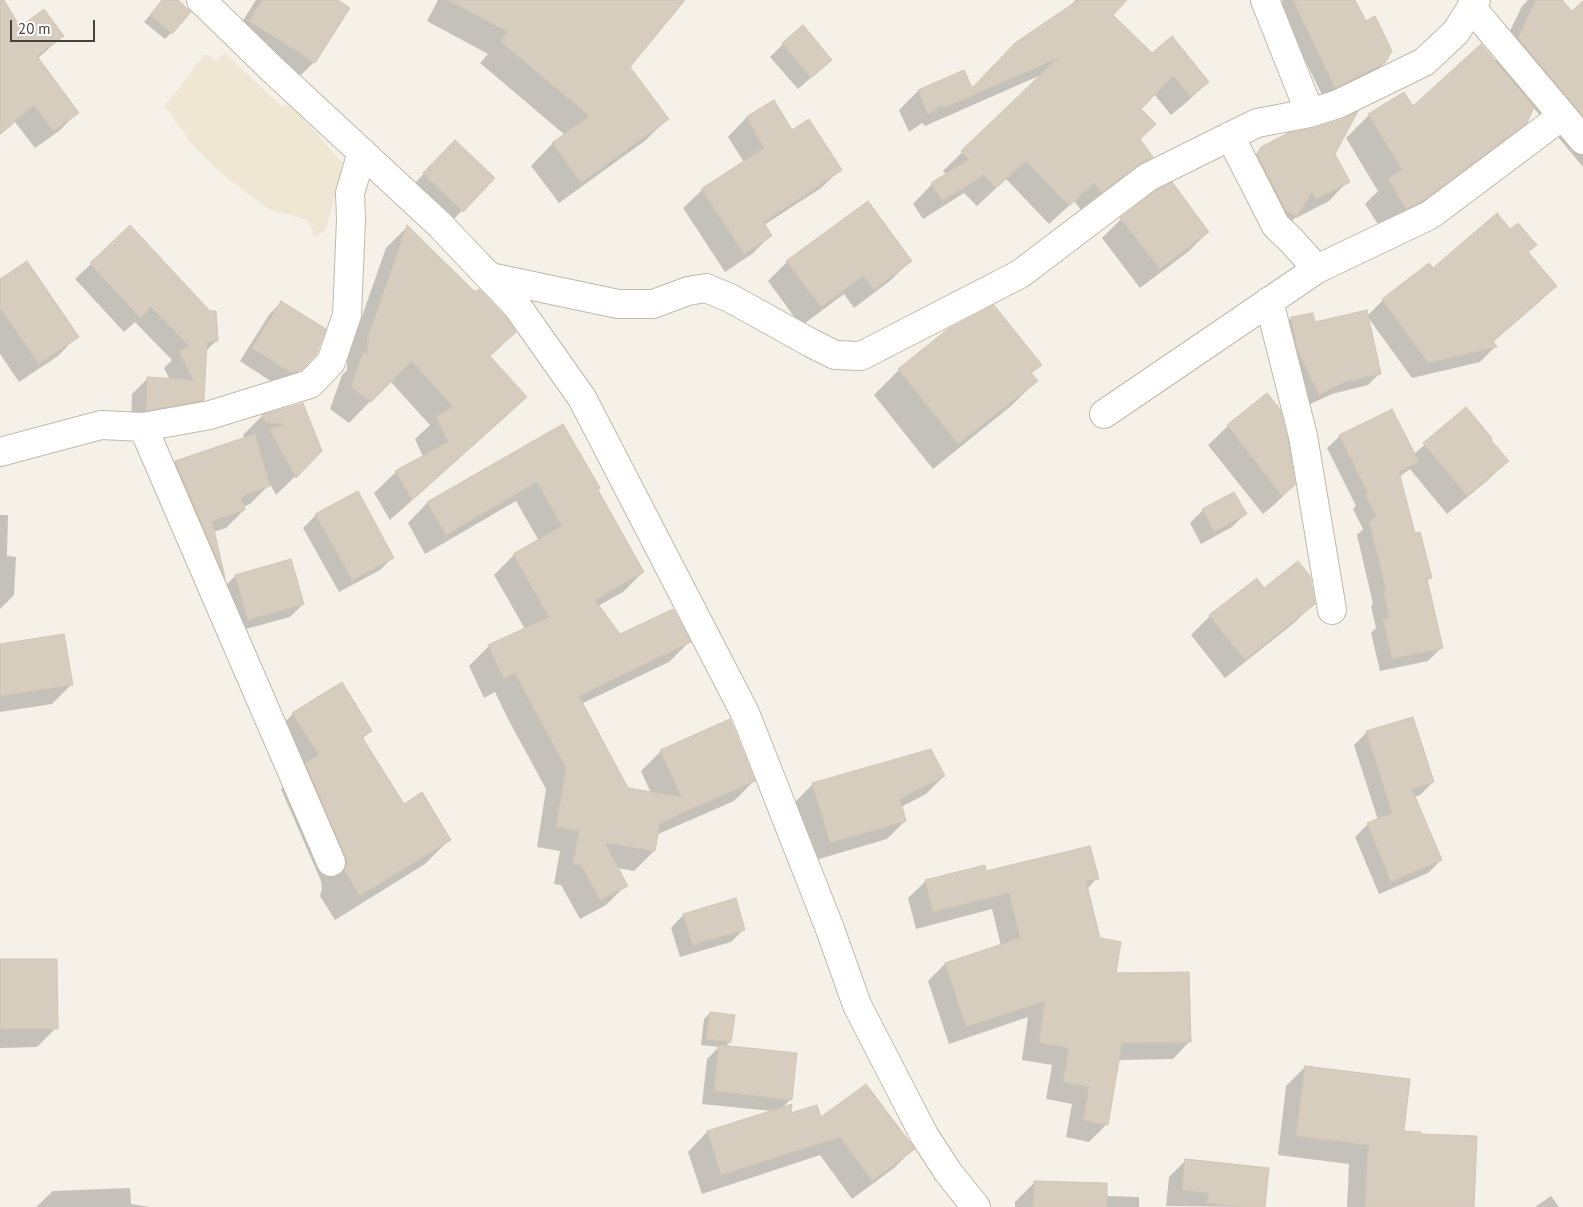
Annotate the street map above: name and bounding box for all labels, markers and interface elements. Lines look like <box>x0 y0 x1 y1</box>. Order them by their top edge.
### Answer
scale bar <box>12 10 98 42</box>
text: 20 m <box>18 19 51 38</box>

